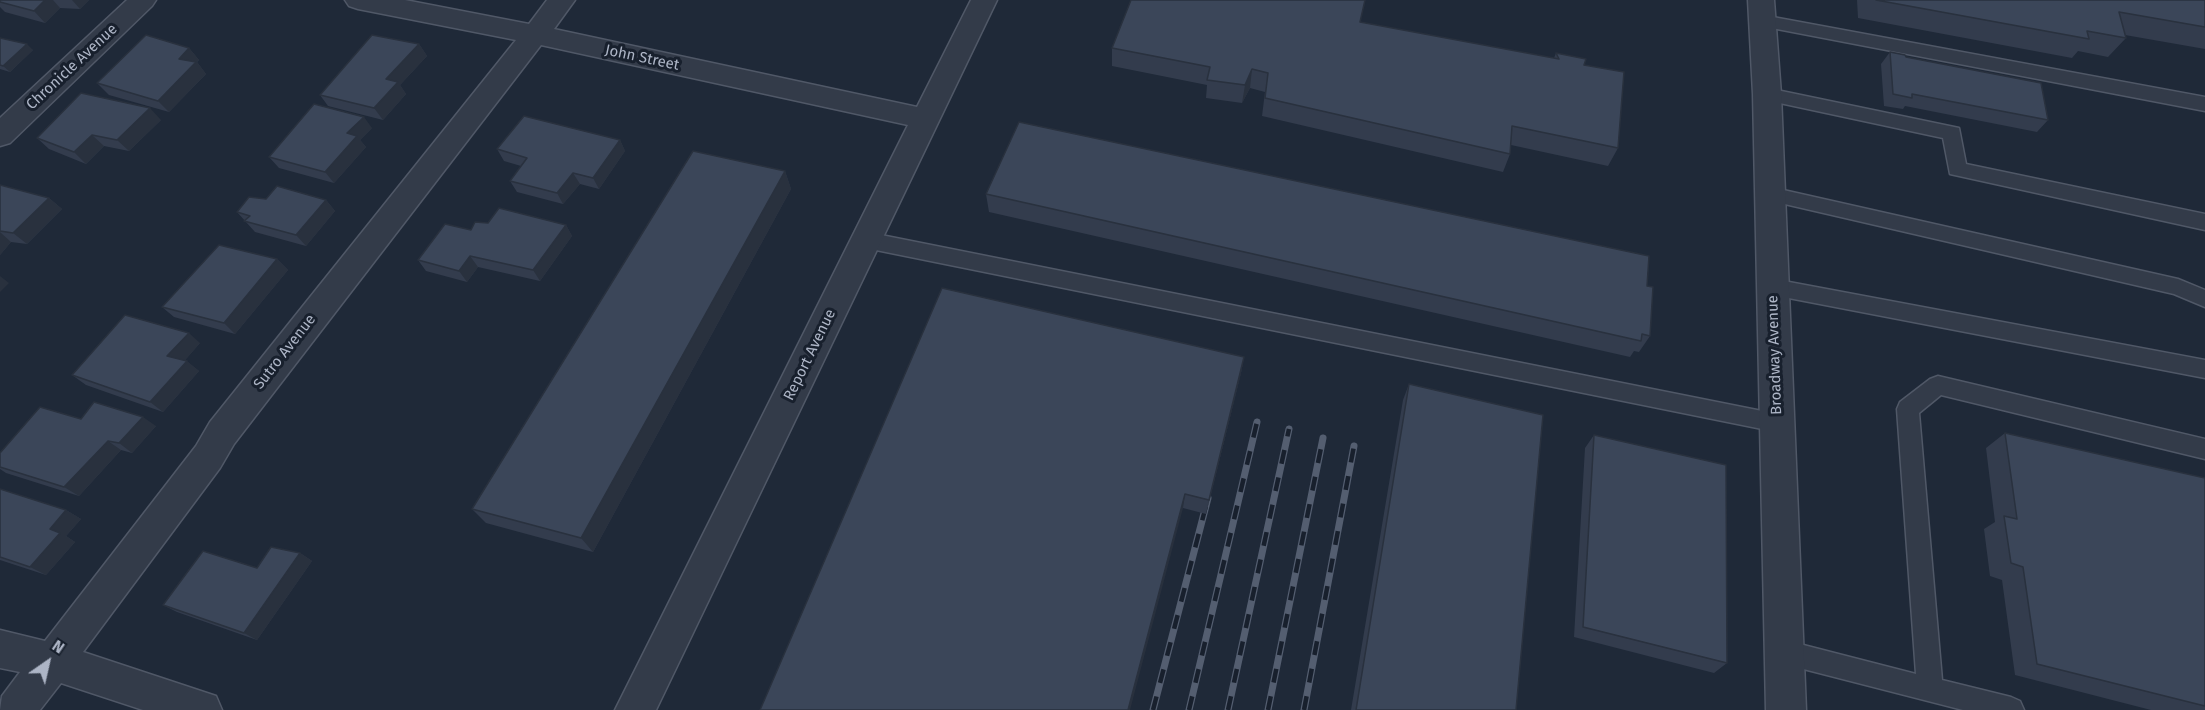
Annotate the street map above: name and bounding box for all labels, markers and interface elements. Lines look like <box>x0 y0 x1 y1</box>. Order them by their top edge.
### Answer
street label: Chronicle Avenue <box>23 20 121 114</box>
street label: John Street <box>603 41 681 75</box>
street label: Broadway Avenue <box>1764 295 1786 415</box>
street label: Report Avenue <box>780 306 840 404</box>
street label: Sutro Avenue <box>250 311 320 393</box>
north arrow <box>18 632 78 692</box>
text: N <box>49 636 68 658</box>

